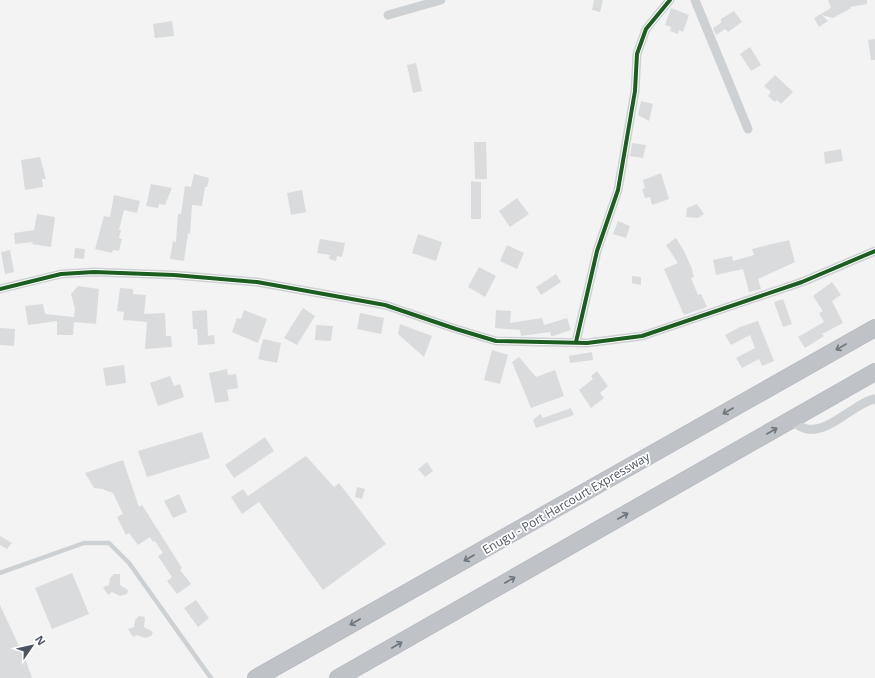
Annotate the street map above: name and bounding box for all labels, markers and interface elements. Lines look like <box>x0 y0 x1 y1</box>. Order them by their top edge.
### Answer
one-way arrow <box>835 344 847 351</box>
one-way arrow <box>722 408 734 415</box>
one-way arrow <box>766 427 778 434</box>
street label: Enugu - Port Harcourt Expressway <box>479 448 654 558</box>
one-way arrow <box>617 512 629 520</box>
one-way arrow <box>463 554 475 562</box>
one-way arrow <box>504 576 516 584</box>
one-way arrow <box>350 618 362 626</box>
north arrow <box>12 626 52 666</box>
text: N <box>32 632 49 648</box>
one-way arrow <box>391 640 403 648</box>

